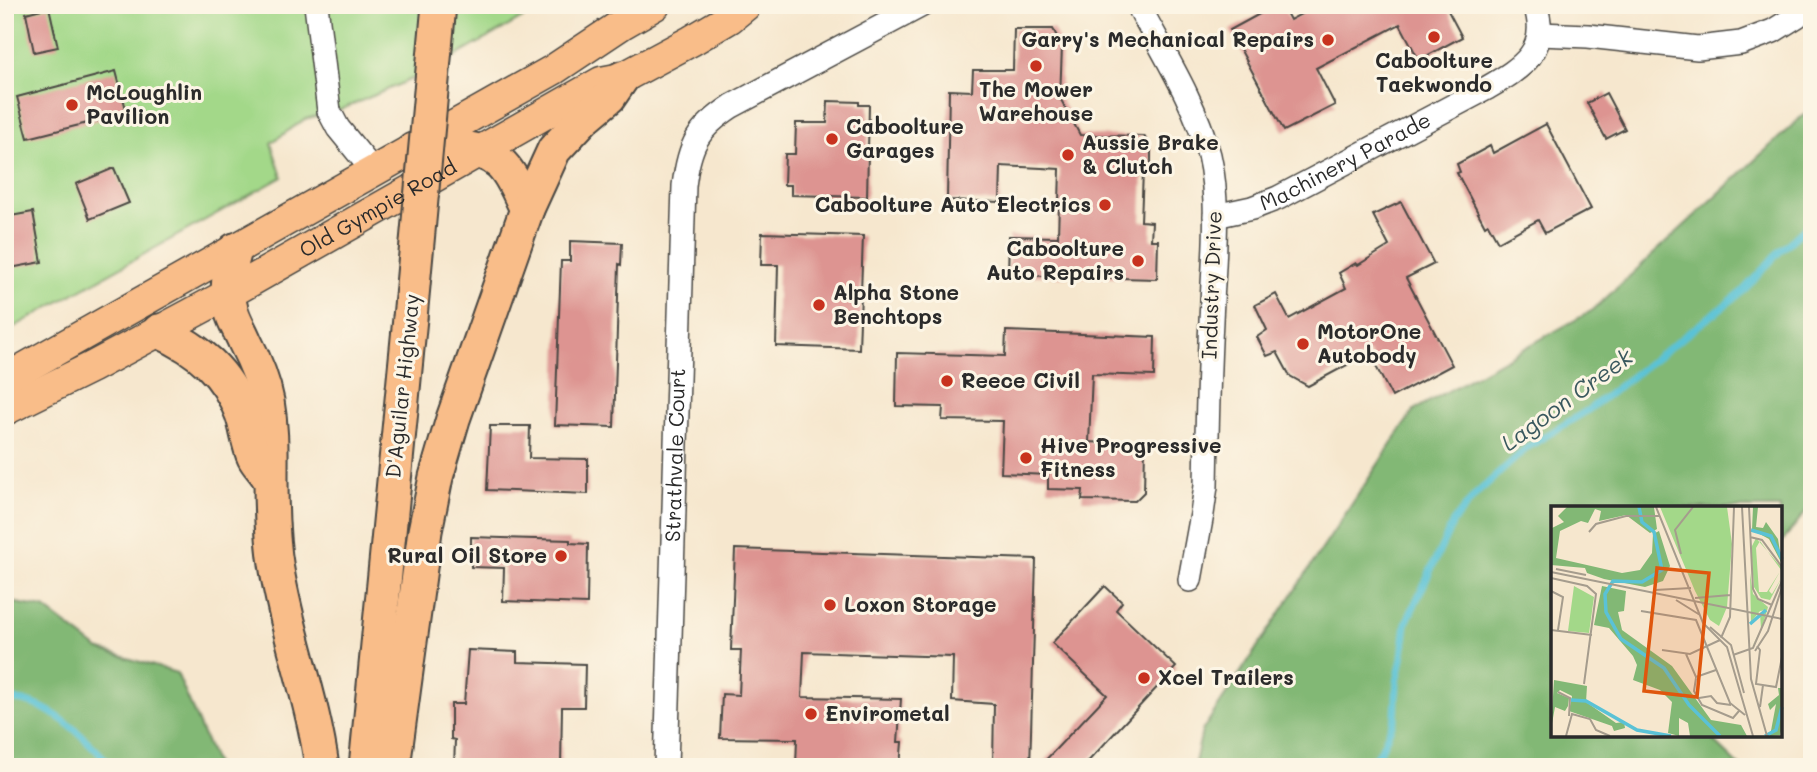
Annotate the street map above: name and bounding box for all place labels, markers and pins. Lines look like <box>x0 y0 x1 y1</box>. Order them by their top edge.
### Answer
place label: Garry's Mechanical Repairs <box>1021 25 1314 53</box>
marker: Caboolture Taekwondo <box>1426 29 1442 45</box>
marker: Garry's Mechanical Repairs <box>1320 32 1336 48</box>
place label: Caboolture Taekwondo <box>1375 46 1493 97</box>
marker: The Mower Warehouse <box>1028 58 1044 74</box>
place label: The Mower Warehouse <box>979 75 1093 126</box>
place label: McLoughlin Pavilion <box>86 78 202 129</box>
marker: McLoughlin Pavilion <box>64 97 80 113</box>
place label: Caboolture Garages <box>846 112 964 163</box>
place label: Aussie Brake & Clutch <box>1082 128 1219 179</box>
marker: Caboolture Garages <box>824 131 840 147</box>
marker: Aussie Brake & Clutch <box>1060 147 1076 163</box>
place label: Caboolture Auto Electrics <box>815 190 1091 217</box>
marker: Caboolture Auto Electrics <box>1097 197 1113 213</box>
place label: Caboolture Auto Repairs <box>986 234 1124 285</box>
marker: Caboolture Auto Repairs <box>1130 253 1146 269</box>
place label: Alpha Stone Benchtops <box>833 278 959 329</box>
marker: Alpha Stone Benchtops <box>811 297 827 313</box>
place label: MotorOne Autobody <box>1317 317 1421 369</box>
marker: MotorOne Autobody <box>1295 336 1311 352</box>
place label: Reece Civil <box>961 366 1080 393</box>
marker: Reece Civil <box>939 373 955 389</box>
place label: Hive Progressive Fitness <box>1040 431 1222 482</box>
marker: Hive Progressive Fitness <box>1018 450 1034 466</box>
place label: Rural Oil Store <box>387 541 547 568</box>
marker: Rural Oil Store <box>553 548 569 564</box>
place label: Loxon Storage <box>844 590 996 617</box>
marker: Loxon Storage <box>822 597 838 613</box>
place label: Xcel Trailers <box>1158 663 1294 690</box>
marker: Xcel Trailers <box>1136 670 1152 686</box>
place label: Envirometal <box>825 699 950 726</box>
marker: Envirometal <box>803 706 819 722</box>

